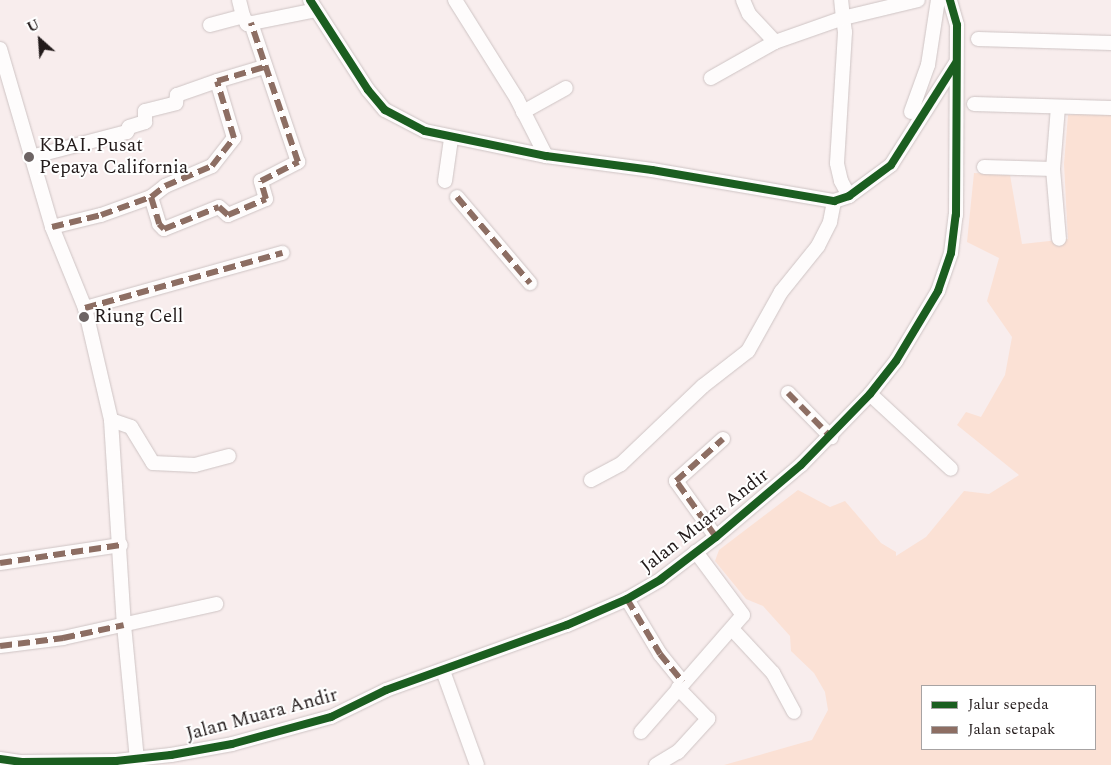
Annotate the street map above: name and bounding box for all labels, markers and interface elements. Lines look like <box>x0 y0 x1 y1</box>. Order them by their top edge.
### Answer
text: U <box>23 14 43 38</box>
north arrow <box>15 15 65 65</box>
place label: KBAI. Pusat Pepaya California <box>39 135 188 179</box>
marker: KBAI. Pusat Pepaya California <box>23 151 35 163</box>
place label: Riung Cell <box>94 306 183 328</box>
marker: Riung Cell <box>78 311 90 323</box>
street label: Jalan Muara Andir <box>636 464 774 578</box>
street label: Jalan Muara Andir <box>184 684 340 746</box>
legend <box>921 685 1096 750</box>
text: Jalur sepeda <box>968 693 1049 716</box>
text: Jalan setapak <box>968 718 1055 741</box>

